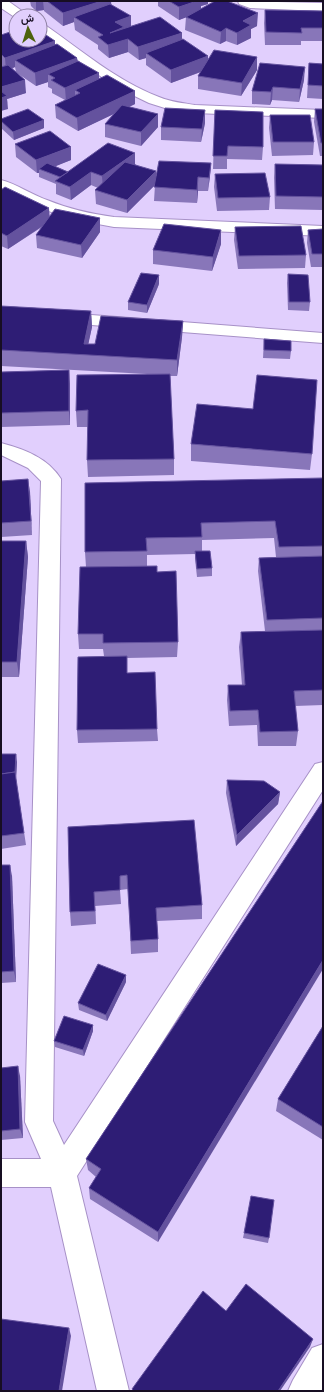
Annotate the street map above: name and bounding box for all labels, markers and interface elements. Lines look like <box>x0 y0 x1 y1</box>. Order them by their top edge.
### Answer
north arrow <box>8 8 48 48</box>
text: ش <box>20 12 34 25</box>

